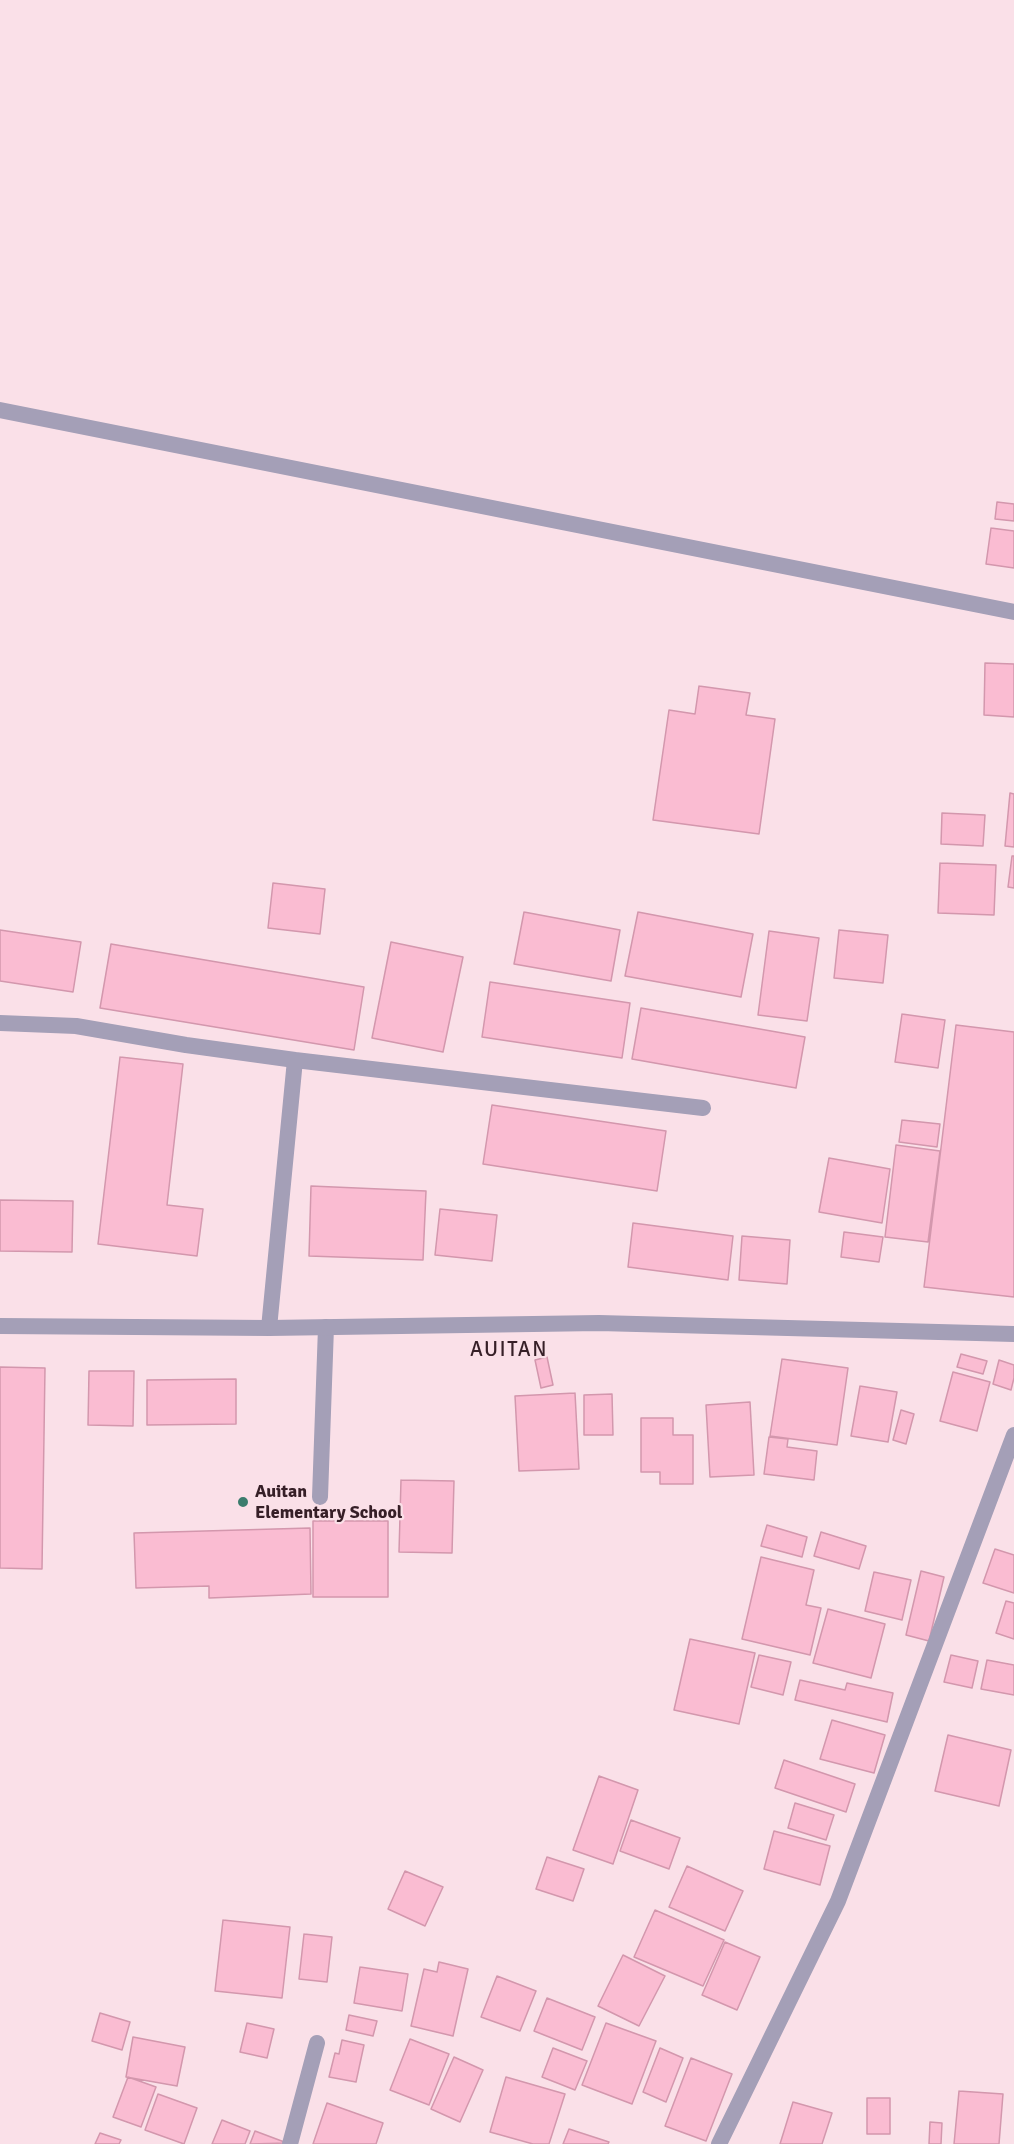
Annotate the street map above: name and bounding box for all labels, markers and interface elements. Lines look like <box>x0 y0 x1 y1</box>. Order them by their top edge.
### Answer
district label: AUITAN <box>470 1337 548 1363</box>
place label: Auitan Elementary School <box>255 1481 402 1524</box>
marker: Auitan Elementary School <box>236 1495 250 1509</box>

